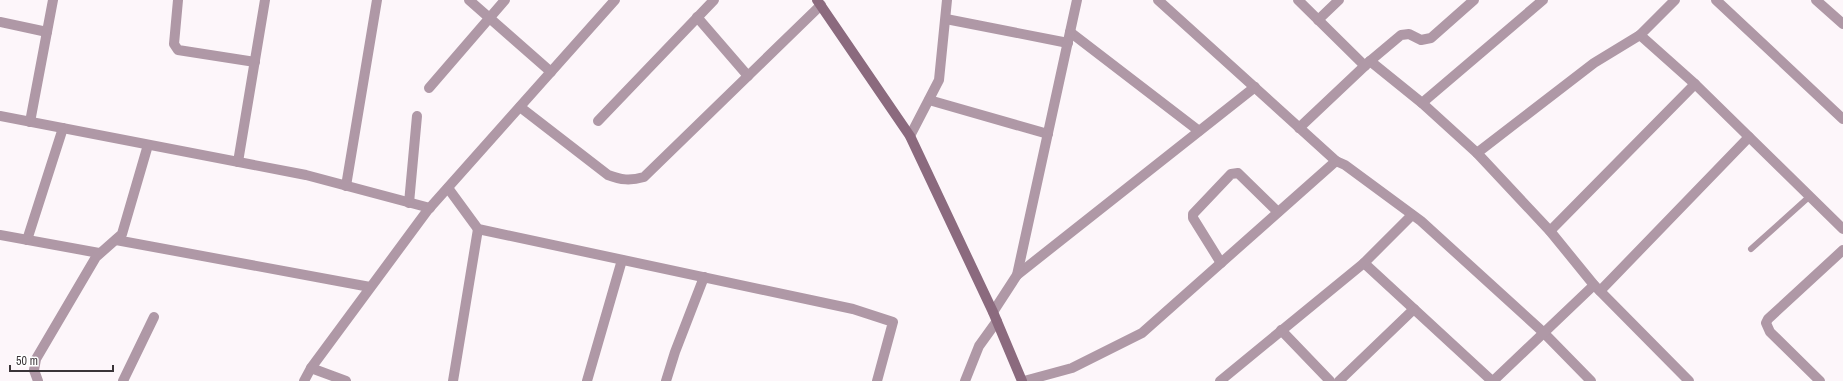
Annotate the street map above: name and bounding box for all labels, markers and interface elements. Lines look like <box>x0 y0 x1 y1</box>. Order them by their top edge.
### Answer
scale bar <box>10 347 113 373</box>
text: 50 m <box>16 353 38 369</box>

